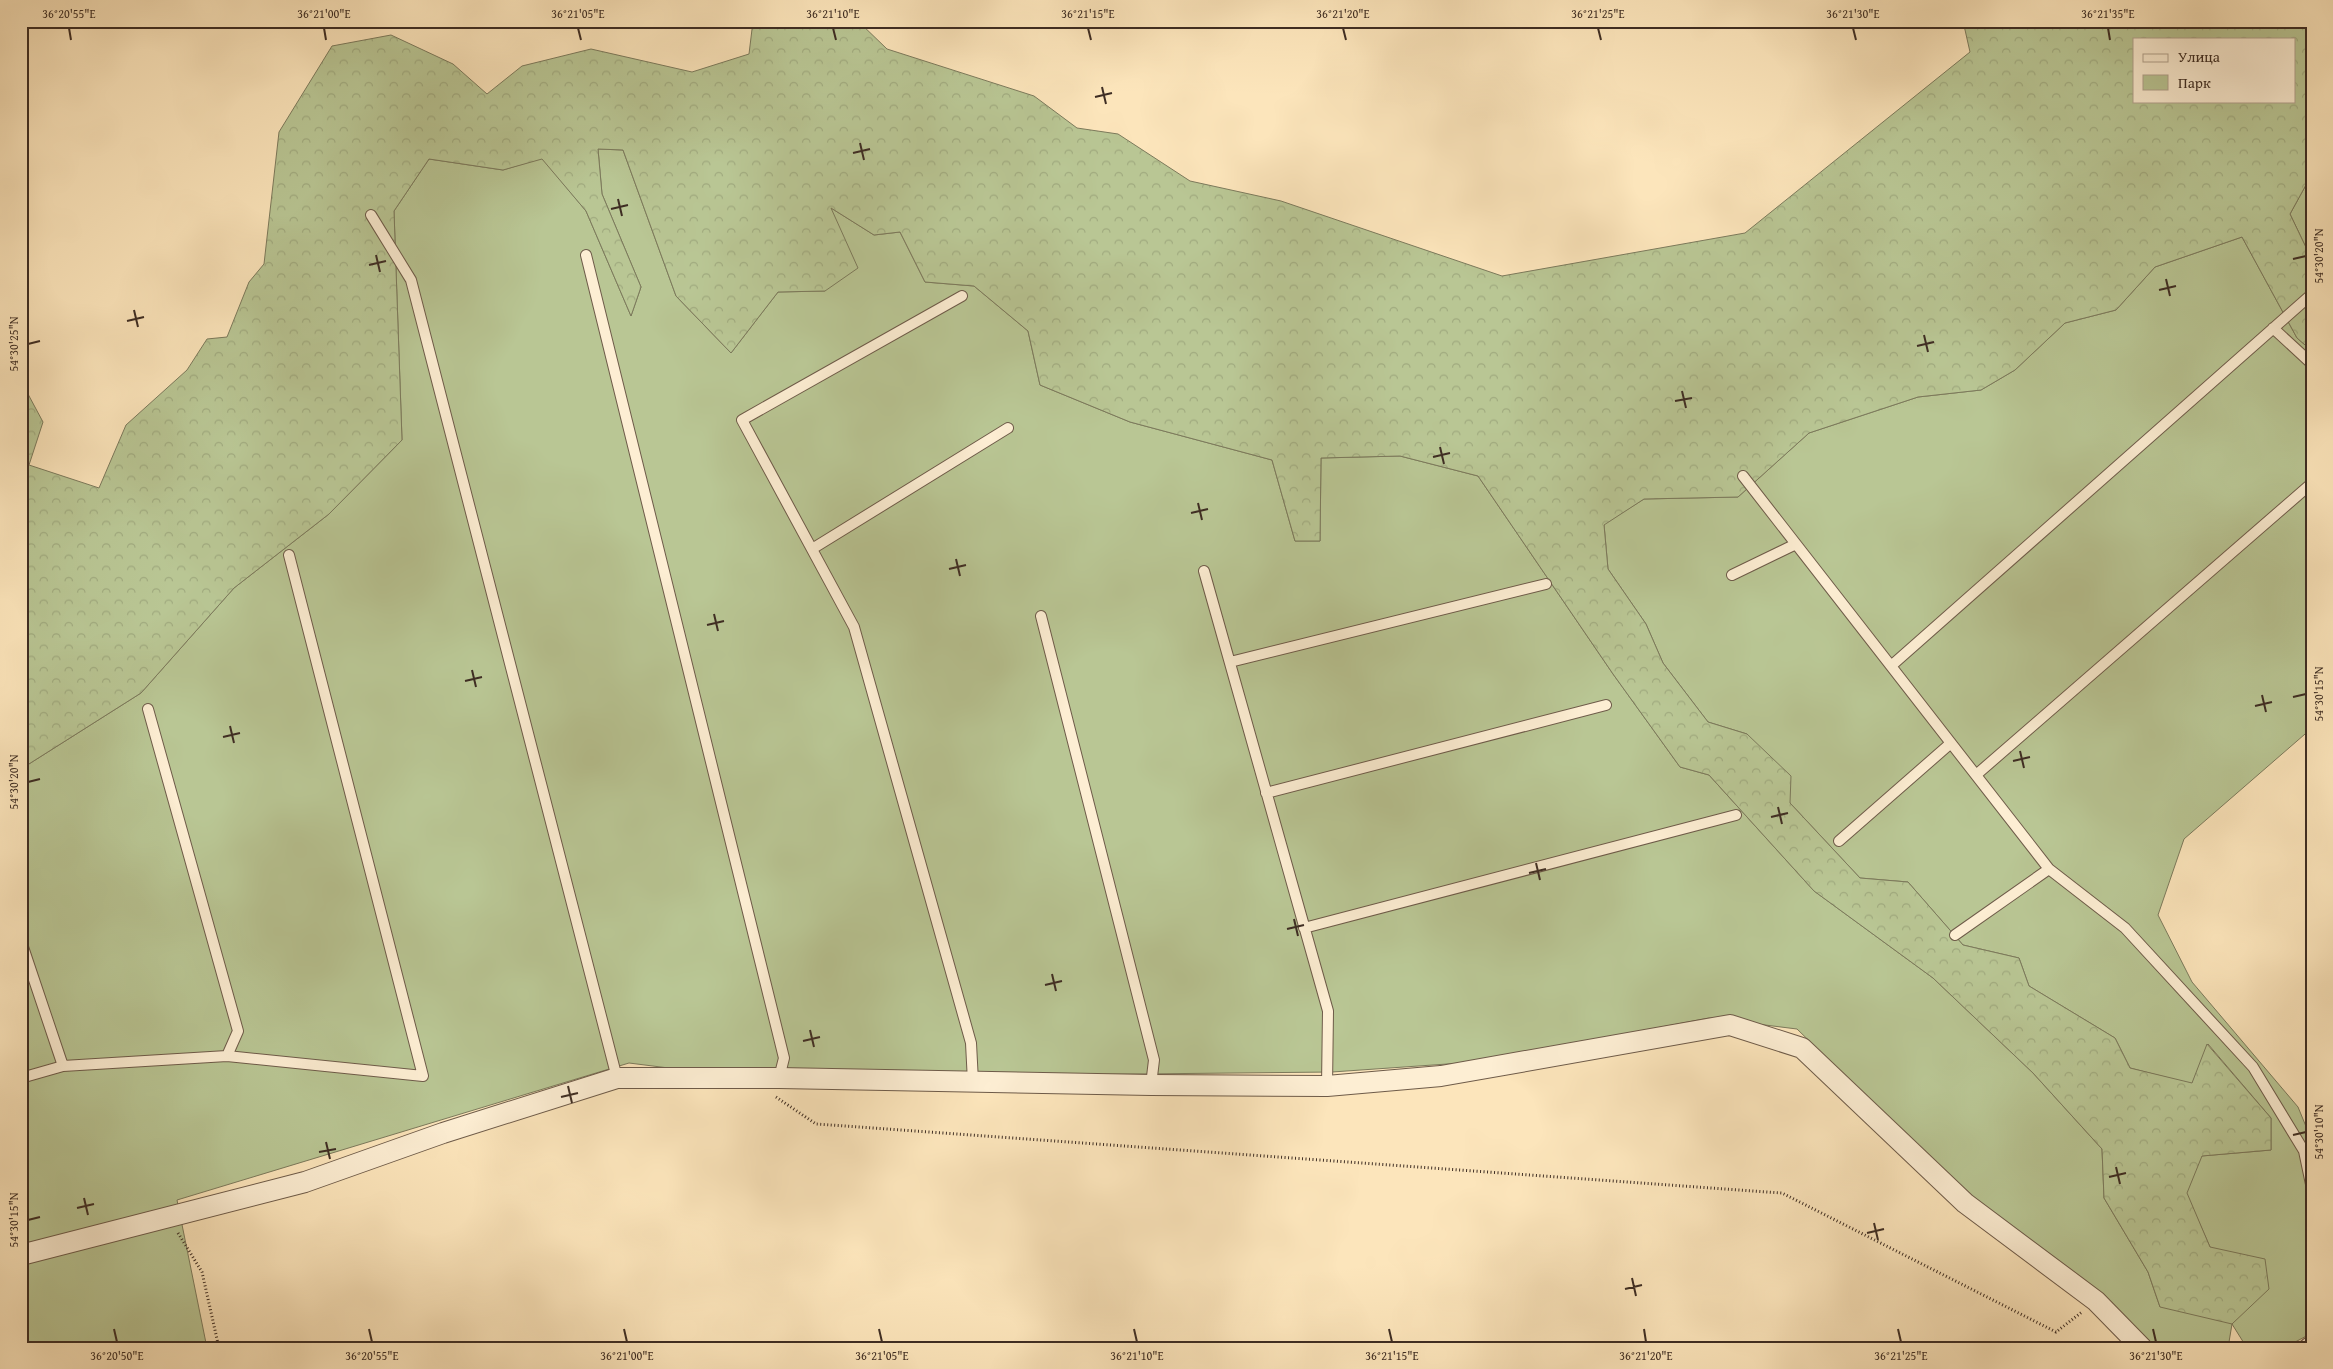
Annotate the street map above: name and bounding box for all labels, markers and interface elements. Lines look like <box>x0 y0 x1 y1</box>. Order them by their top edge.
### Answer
text: 36°20'55"E <box>42 5 96 22</box>
text: 36°21'00"E <box>297 5 351 22</box>
text: 36°21'05"E <box>551 5 605 22</box>
text: 36°21'10"E <box>806 5 860 22</box>
text: 36°21'15"E <box>1061 5 1115 22</box>
text: 36°21'20"E <box>1316 5 1370 22</box>
text: 36°21'25"E <box>1571 5 1625 22</box>
text: 36°21'30"E <box>1826 5 1880 22</box>
text: 36°21'35"E <box>2081 5 2135 22</box>
legend <box>2133 38 2296 102</box>
text: Улица <box>2178 46 2221 67</box>
text: Парк <box>2178 72 2211 93</box>
text: 54°30'20"N <box>2310 228 2327 284</box>
text: 54°30'25"N <box>5 316 22 372</box>
text: 54°30'15"N <box>2310 666 2327 722</box>
text: 54°30'20"N <box>5 754 22 810</box>
text: 54°30'10"N <box>2310 1104 2327 1160</box>
text: 54°30'15"N <box>5 1192 22 1248</box>
text: 36°20'50"E <box>90 1347 144 1364</box>
text: 36°20'55"E <box>345 1347 399 1364</box>
text: 36°21'00"E <box>600 1347 654 1364</box>
text: 36°21'05"E <box>855 1347 909 1364</box>
text: 36°21'10"E <box>1110 1347 1164 1364</box>
text: 36°21'15"E <box>1365 1347 1419 1364</box>
text: 36°21'20"E <box>1619 1347 1673 1364</box>
text: 36°21'25"E <box>1874 1347 1928 1364</box>
text: 36°21'30"E <box>2129 1347 2183 1364</box>

